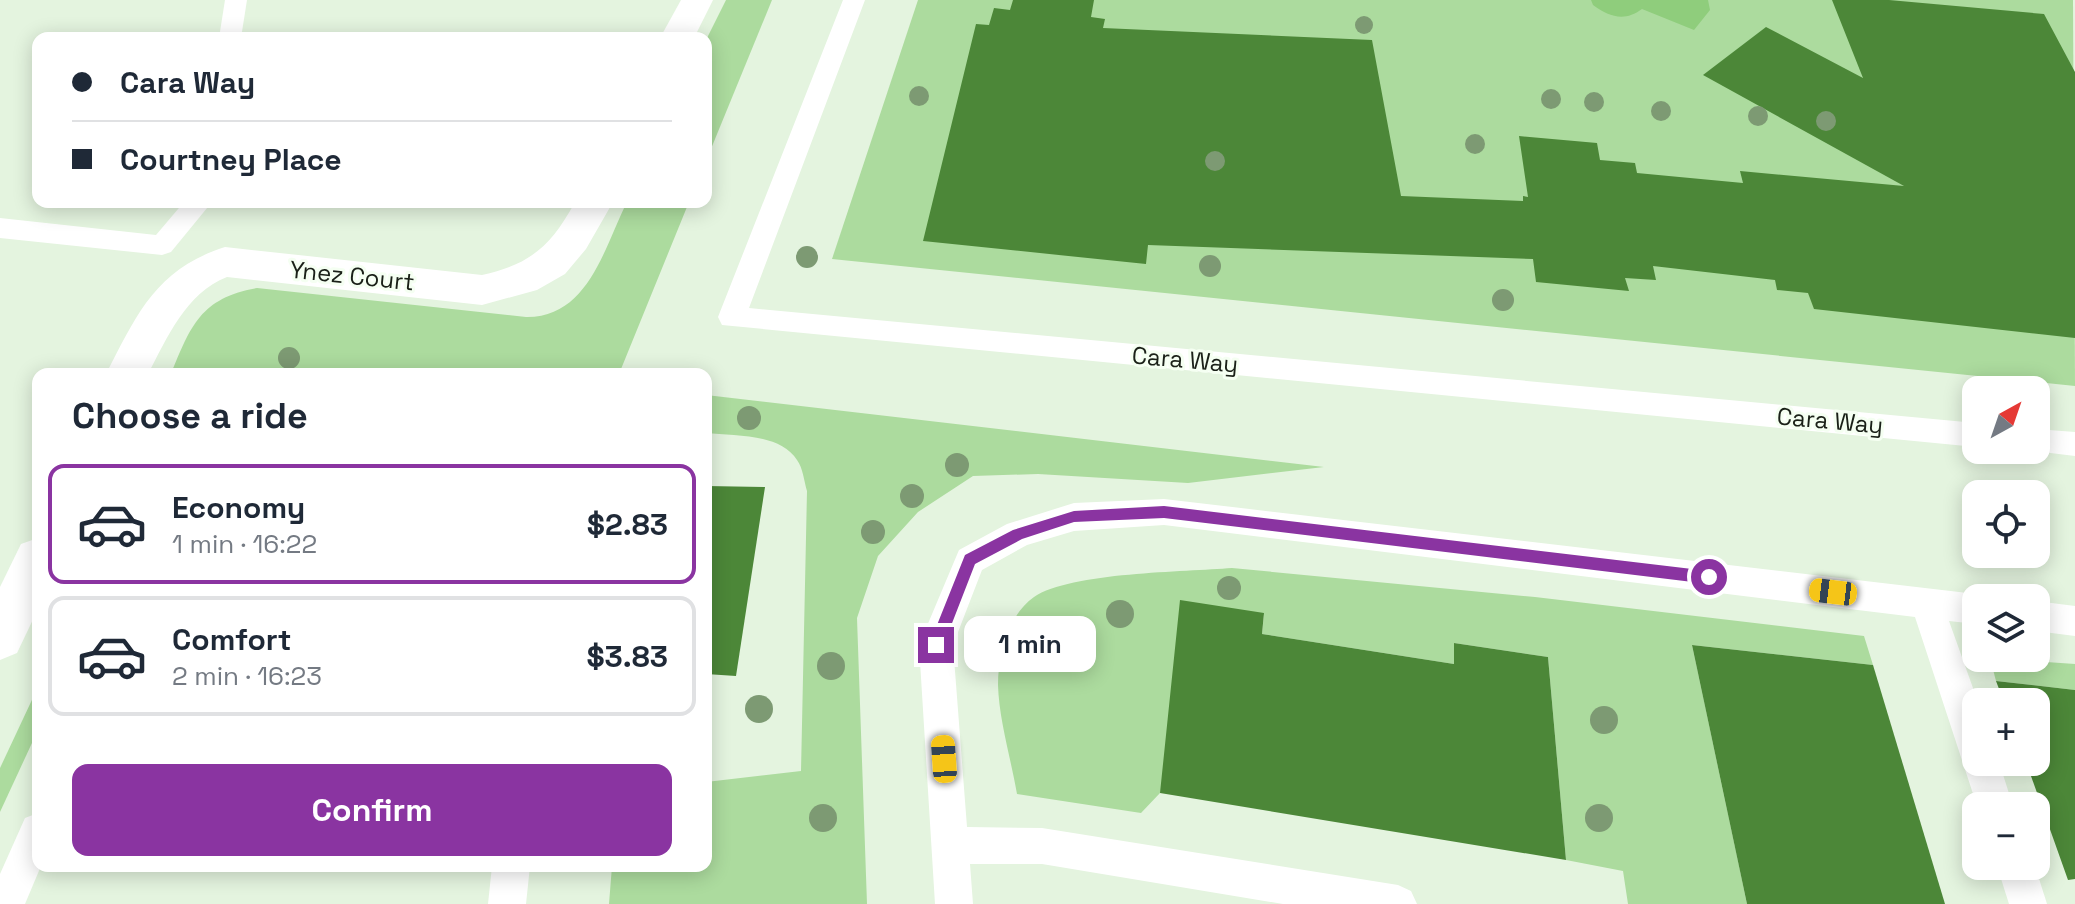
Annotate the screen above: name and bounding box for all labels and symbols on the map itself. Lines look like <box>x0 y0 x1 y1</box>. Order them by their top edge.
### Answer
street label: Ynez Court <box>288 254 416 297</box>
street label: Cara Way <box>1131 339 1239 380</box>
north arrow <box>1962 376 2050 464</box>
street label: Cara Way <box>1776 400 1884 441</box>
route start <box>1691 559 1727 595</box>
car <box>1808 577 1858 607</box>
callout: 1 min <box>964 617 1096 673</box>
route end <box>918 627 954 663</box>
car <box>930 734 958 784</box>

